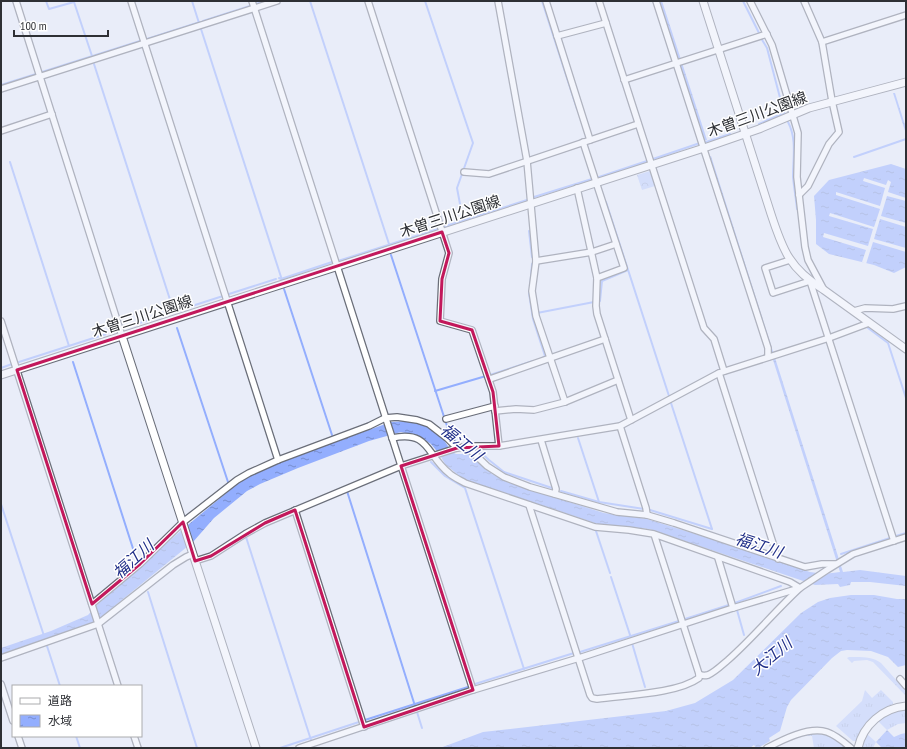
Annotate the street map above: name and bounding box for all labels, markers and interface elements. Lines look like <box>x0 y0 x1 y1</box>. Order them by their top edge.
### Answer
scale bar <box>14 12 108 38</box>
text: 100 m <box>20 18 47 33</box>
street label: 木曽三川公園線 <box>704 87 810 141</box>
street label: 木曽三川公園線 <box>397 191 503 241</box>
street label: 木曽三川公園線 <box>89 291 195 341</box>
water label: 福江川 <box>437 419 488 466</box>
water label: 福江川 <box>733 528 787 563</box>
water label: 福江川 <box>108 534 159 582</box>
water label: 大江川 <box>746 632 797 679</box>
legend <box>12 685 142 737</box>
text: 道路 <box>48 693 72 708</box>
text: 水域 <box>48 713 72 728</box>

